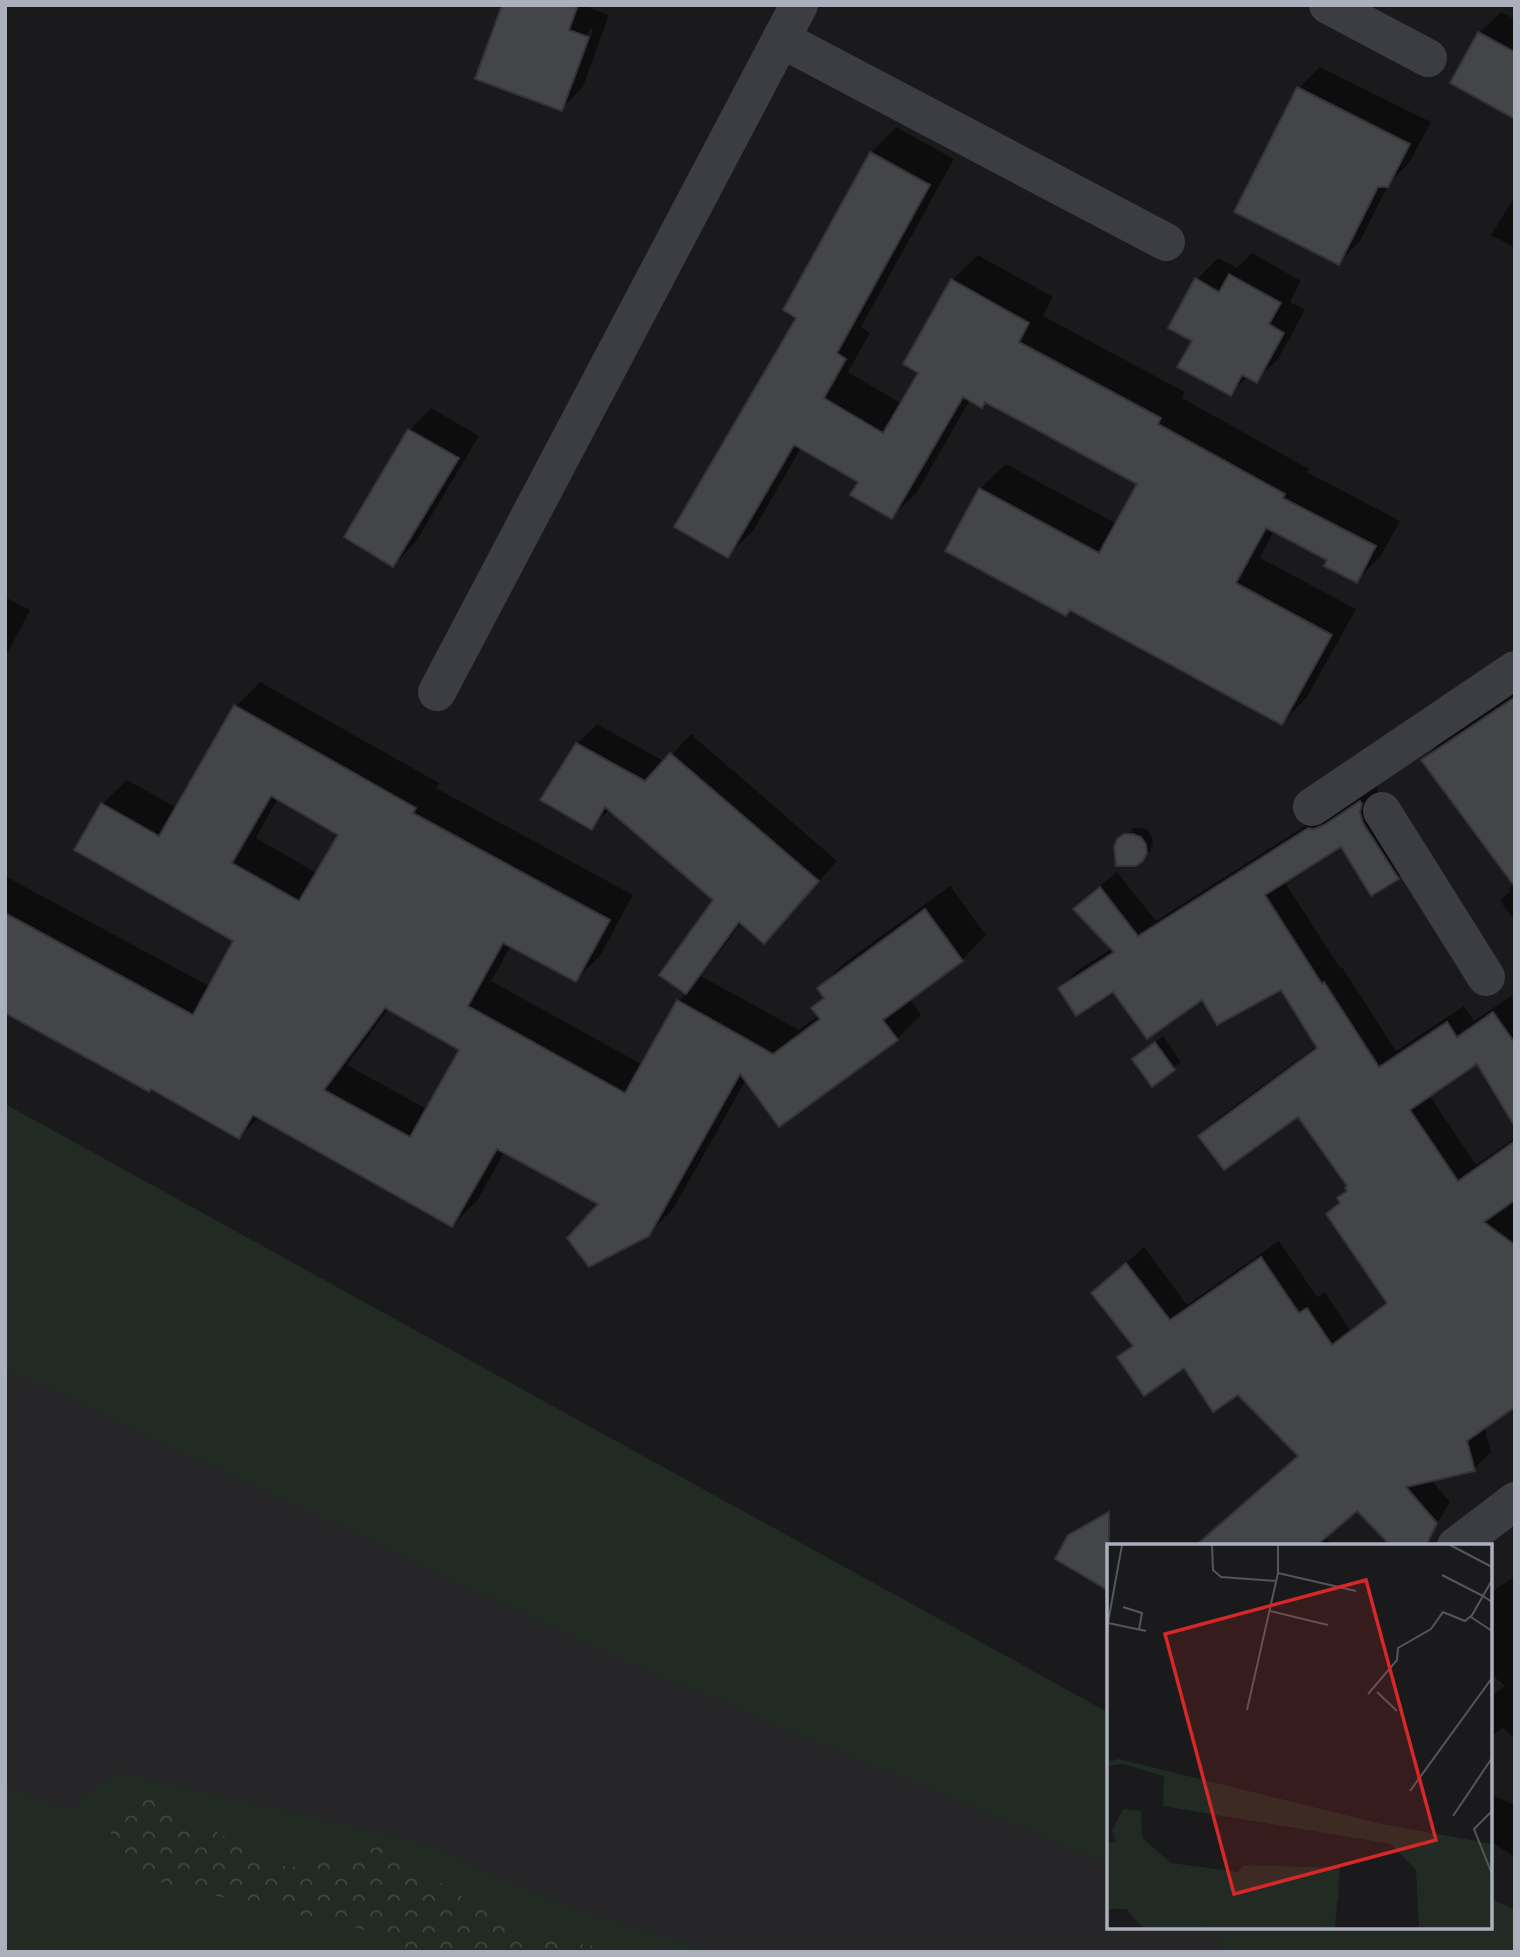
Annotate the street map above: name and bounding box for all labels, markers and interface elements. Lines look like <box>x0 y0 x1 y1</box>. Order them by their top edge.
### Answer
inset map <box>1107 1544 1492 1929</box>

